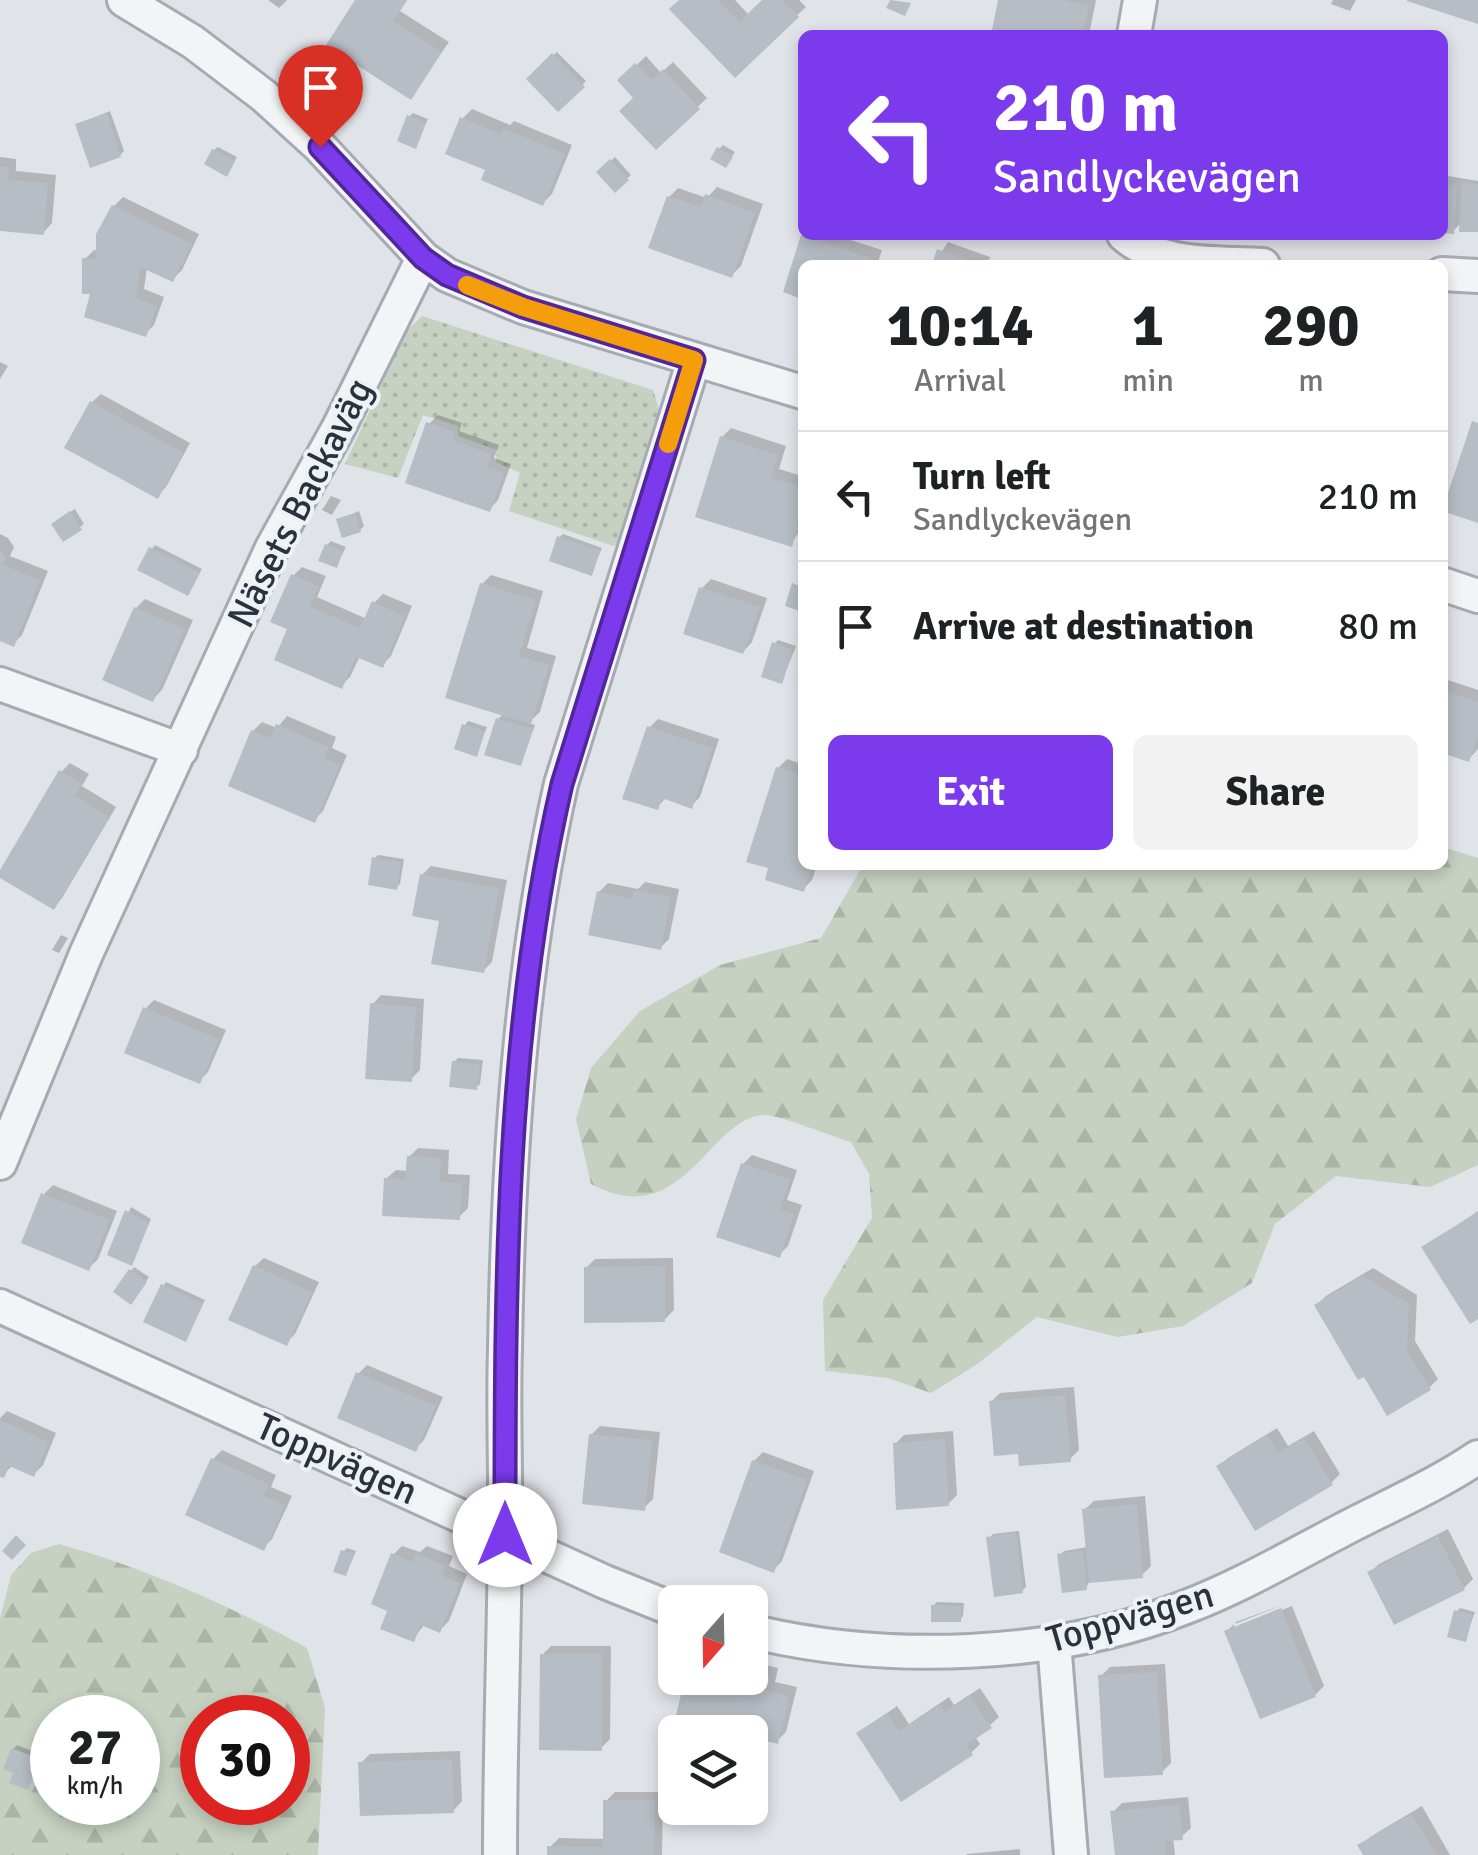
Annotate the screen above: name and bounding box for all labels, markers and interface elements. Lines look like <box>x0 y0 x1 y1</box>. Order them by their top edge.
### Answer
pin <box>278 45 363 148</box>
icon: arrive <box>293 60 348 115</box>
text: 210 m <box>993 64 1178 150</box>
icon: left <box>828 70 958 200</box>
text: Sandlyckevägen <box>993 150 1301 205</box>
text: 10:14 <box>886 289 1034 363</box>
text: 1 <box>1132 289 1164 363</box>
text: 290 <box>1262 289 1360 363</box>
text: Arrival <box>914 361 1006 400</box>
text: min <box>1122 361 1174 400</box>
text: m <box>1298 361 1324 400</box>
street label: Näsets Backaväg <box>217 371 383 635</box>
text: Turn left <box>913 453 1051 500</box>
icon: left <box>828 469 883 524</box>
text: 210 m <box>1318 473 1418 520</box>
text: Sandlyckevägen <box>913 500 1132 539</box>
icon: arrive <box>828 599 883 654</box>
text: Arrive at destination <box>913 603 1254 650</box>
text: 80 m <box>1338 603 1418 650</box>
button: Exit <box>828 735 1113 850</box>
button: Share <box>1133 735 1418 850</box>
street label: Toppvägen <box>249 1403 425 1515</box>
position arrow <box>453 1483 557 1587</box>
street label: Toppvägen <box>1041 1571 1219 1663</box>
north arrow <box>658 1585 768 1695</box>
map controls <box>658 1585 768 1825</box>
speed limit sign: 30 <box>180 1695 310 1825</box>
button: layers <box>658 1715 768 1825</box>
text: 27 <box>68 1717 122 1779</box>
text: km/h <box>67 1770 123 1801</box>

